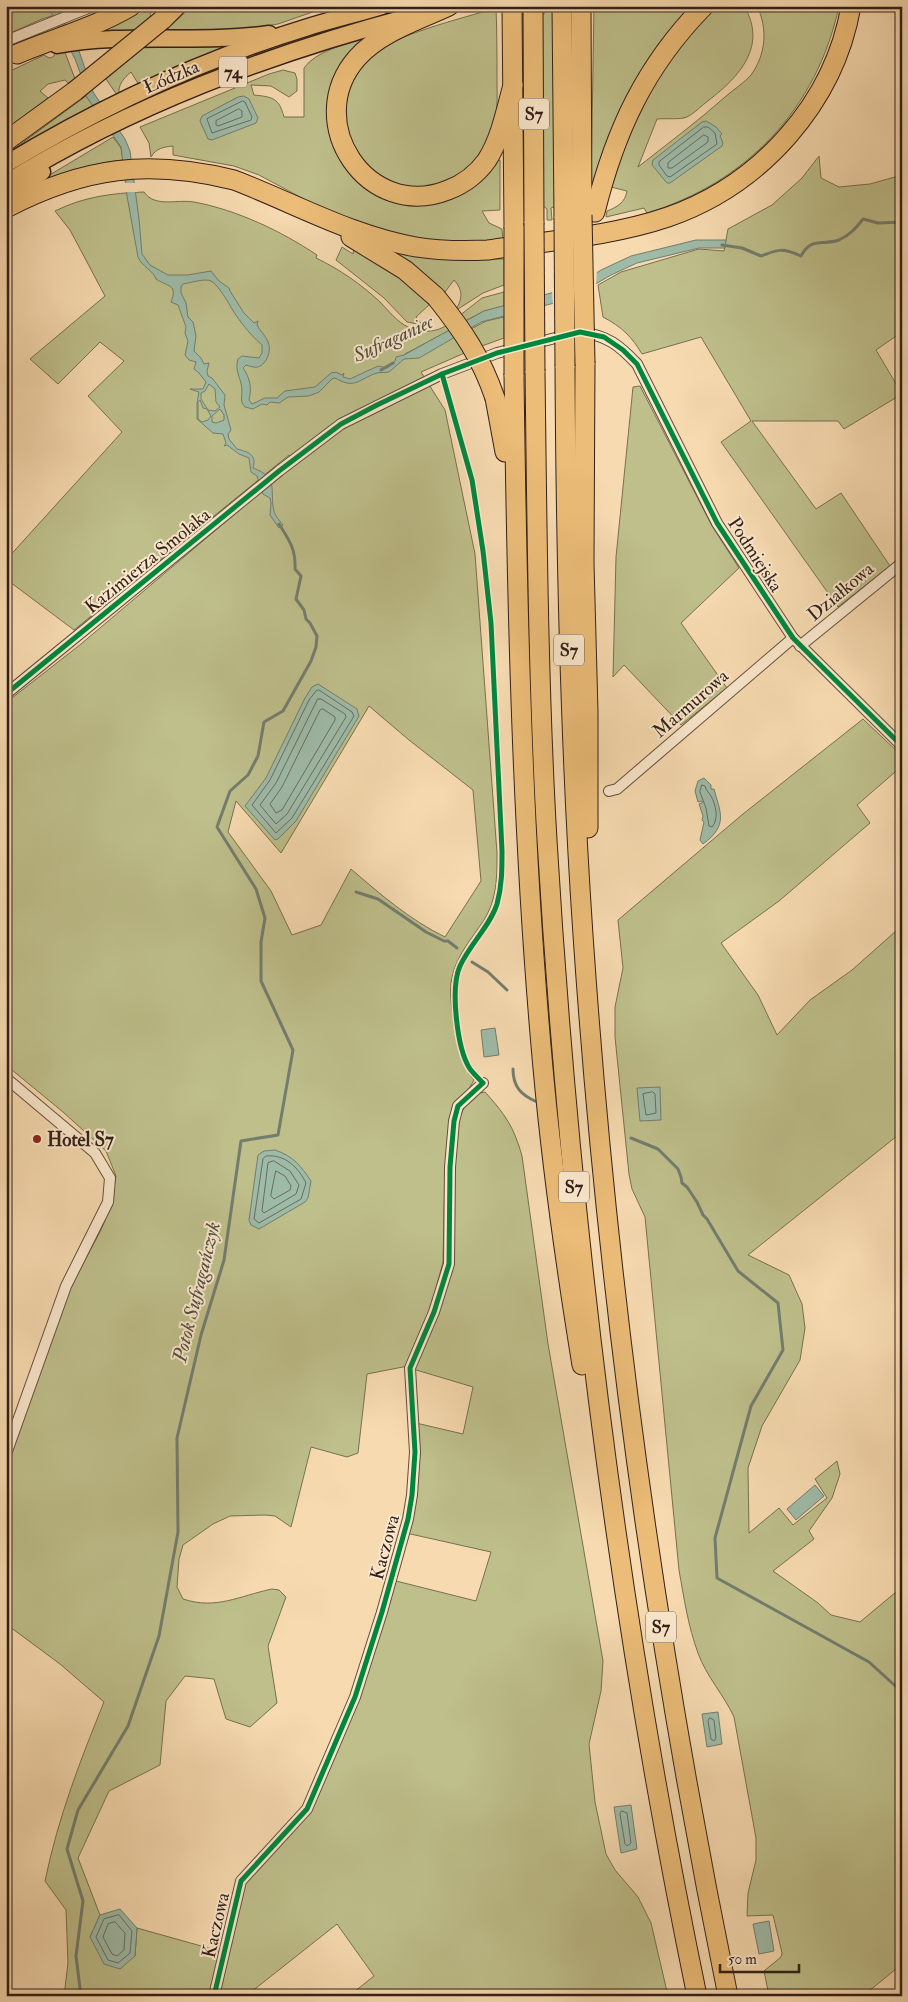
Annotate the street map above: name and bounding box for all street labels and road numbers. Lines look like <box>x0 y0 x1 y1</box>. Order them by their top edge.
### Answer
street label: Łódzka <box>140 54 203 99</box>
road number: 74 <box>219 56 247 88</box>
road number: S7 <box>519 98 549 130</box>
street label: Kazimierza Smolaka <box>80 503 215 619</box>
street label: Podmiejska <box>722 513 788 597</box>
street label: Działkowa <box>802 557 879 627</box>
road number: S7 <box>554 634 584 666</box>
street label: Marmurowa <box>648 664 734 743</box>
road number: S7 <box>559 1172 589 1202</box>
street label: Kaczowa <box>365 1512 405 1582</box>
road number: S7 <box>646 1611 676 1642</box>
street label: Kaczowa <box>197 1890 235 1960</box>

